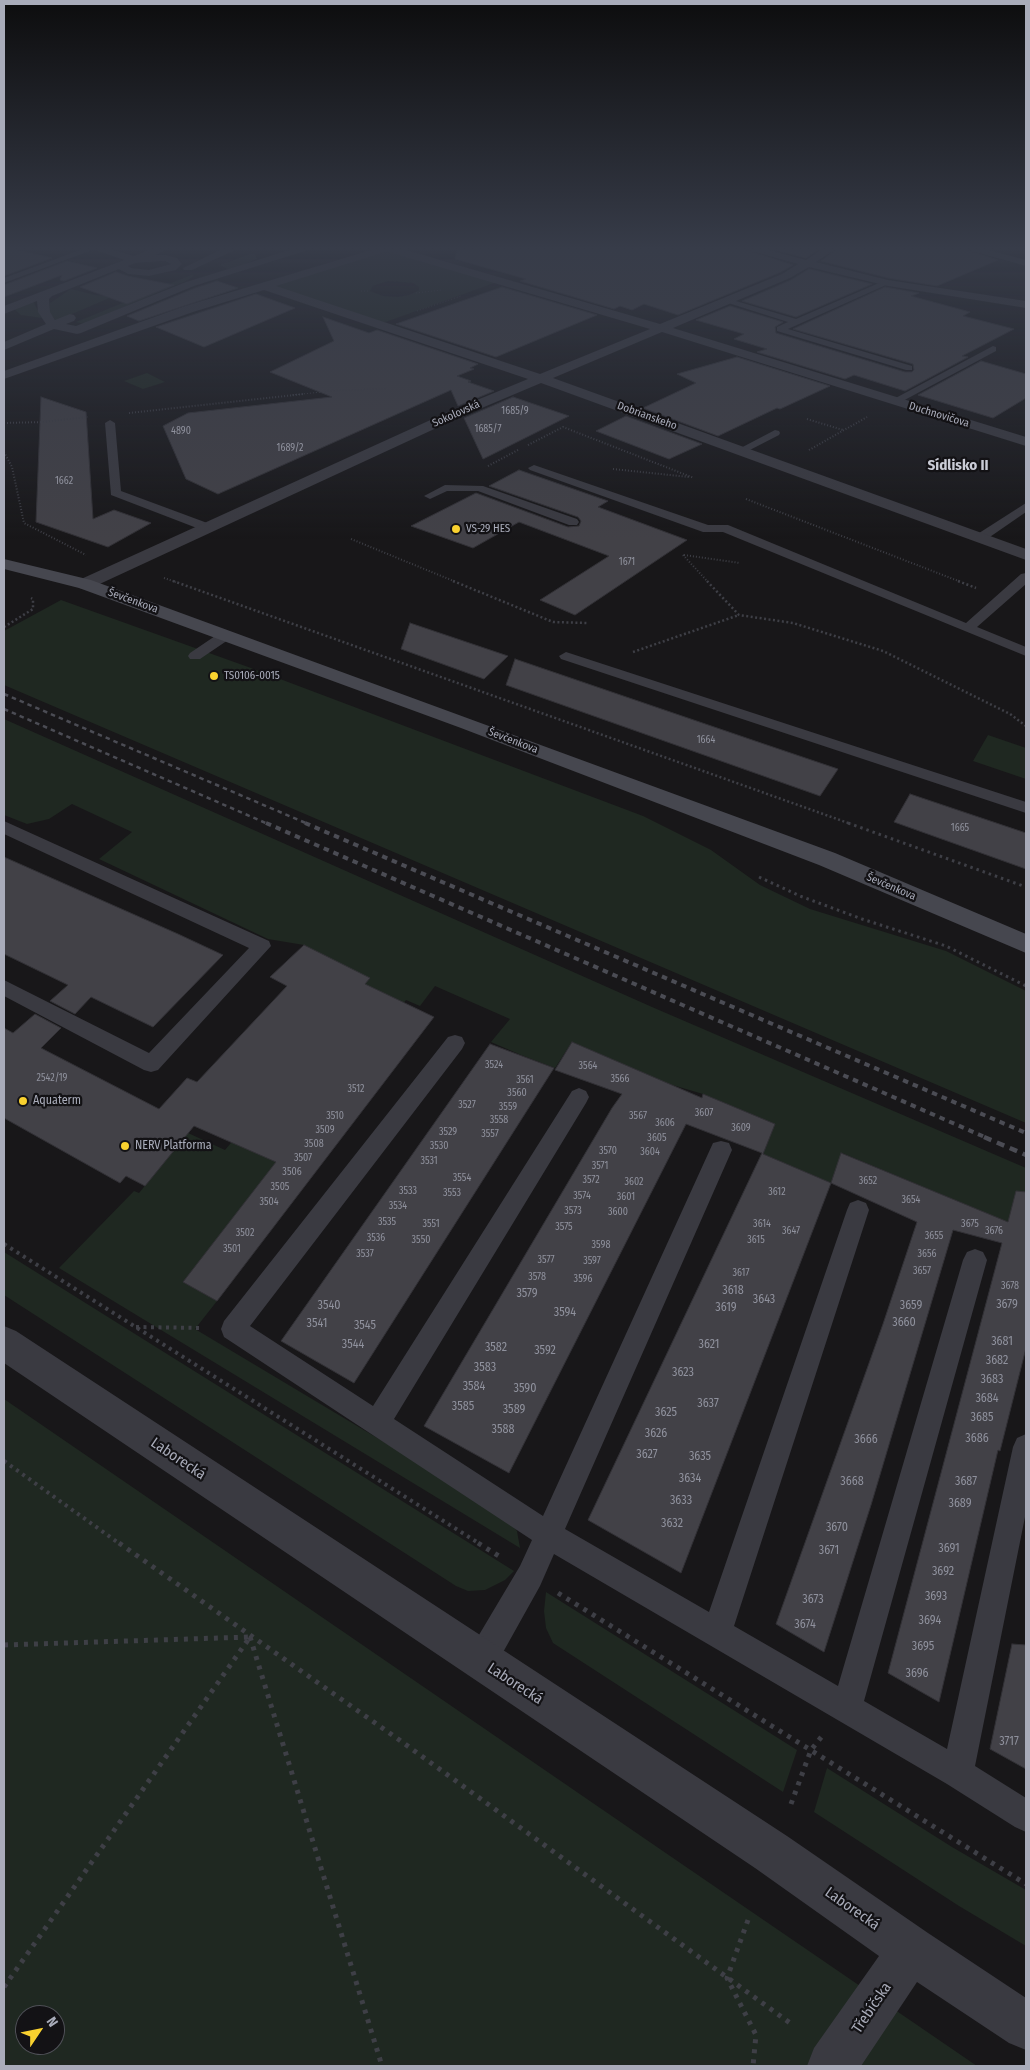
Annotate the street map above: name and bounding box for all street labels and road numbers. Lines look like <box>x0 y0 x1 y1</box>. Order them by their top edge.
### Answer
street label: Sokolovská <box>430 398 482 430</box>
street label: Dobrianskeho <box>615 399 679 433</box>
street label: Duchnovičova <box>907 400 971 430</box>
street label: Ševčenkova <box>106 586 160 616</box>
street label: Ševčenkova <box>486 725 540 757</box>
street label: Ševčenkova <box>864 871 918 903</box>
street label: Laborecká <box>147 1434 209 1484</box>
street label: Laborecká <box>484 1659 546 1709</box>
street label: Laborecká <box>821 1884 883 1934</box>
street label: Třebíčska <box>848 1979 896 2037</box>

